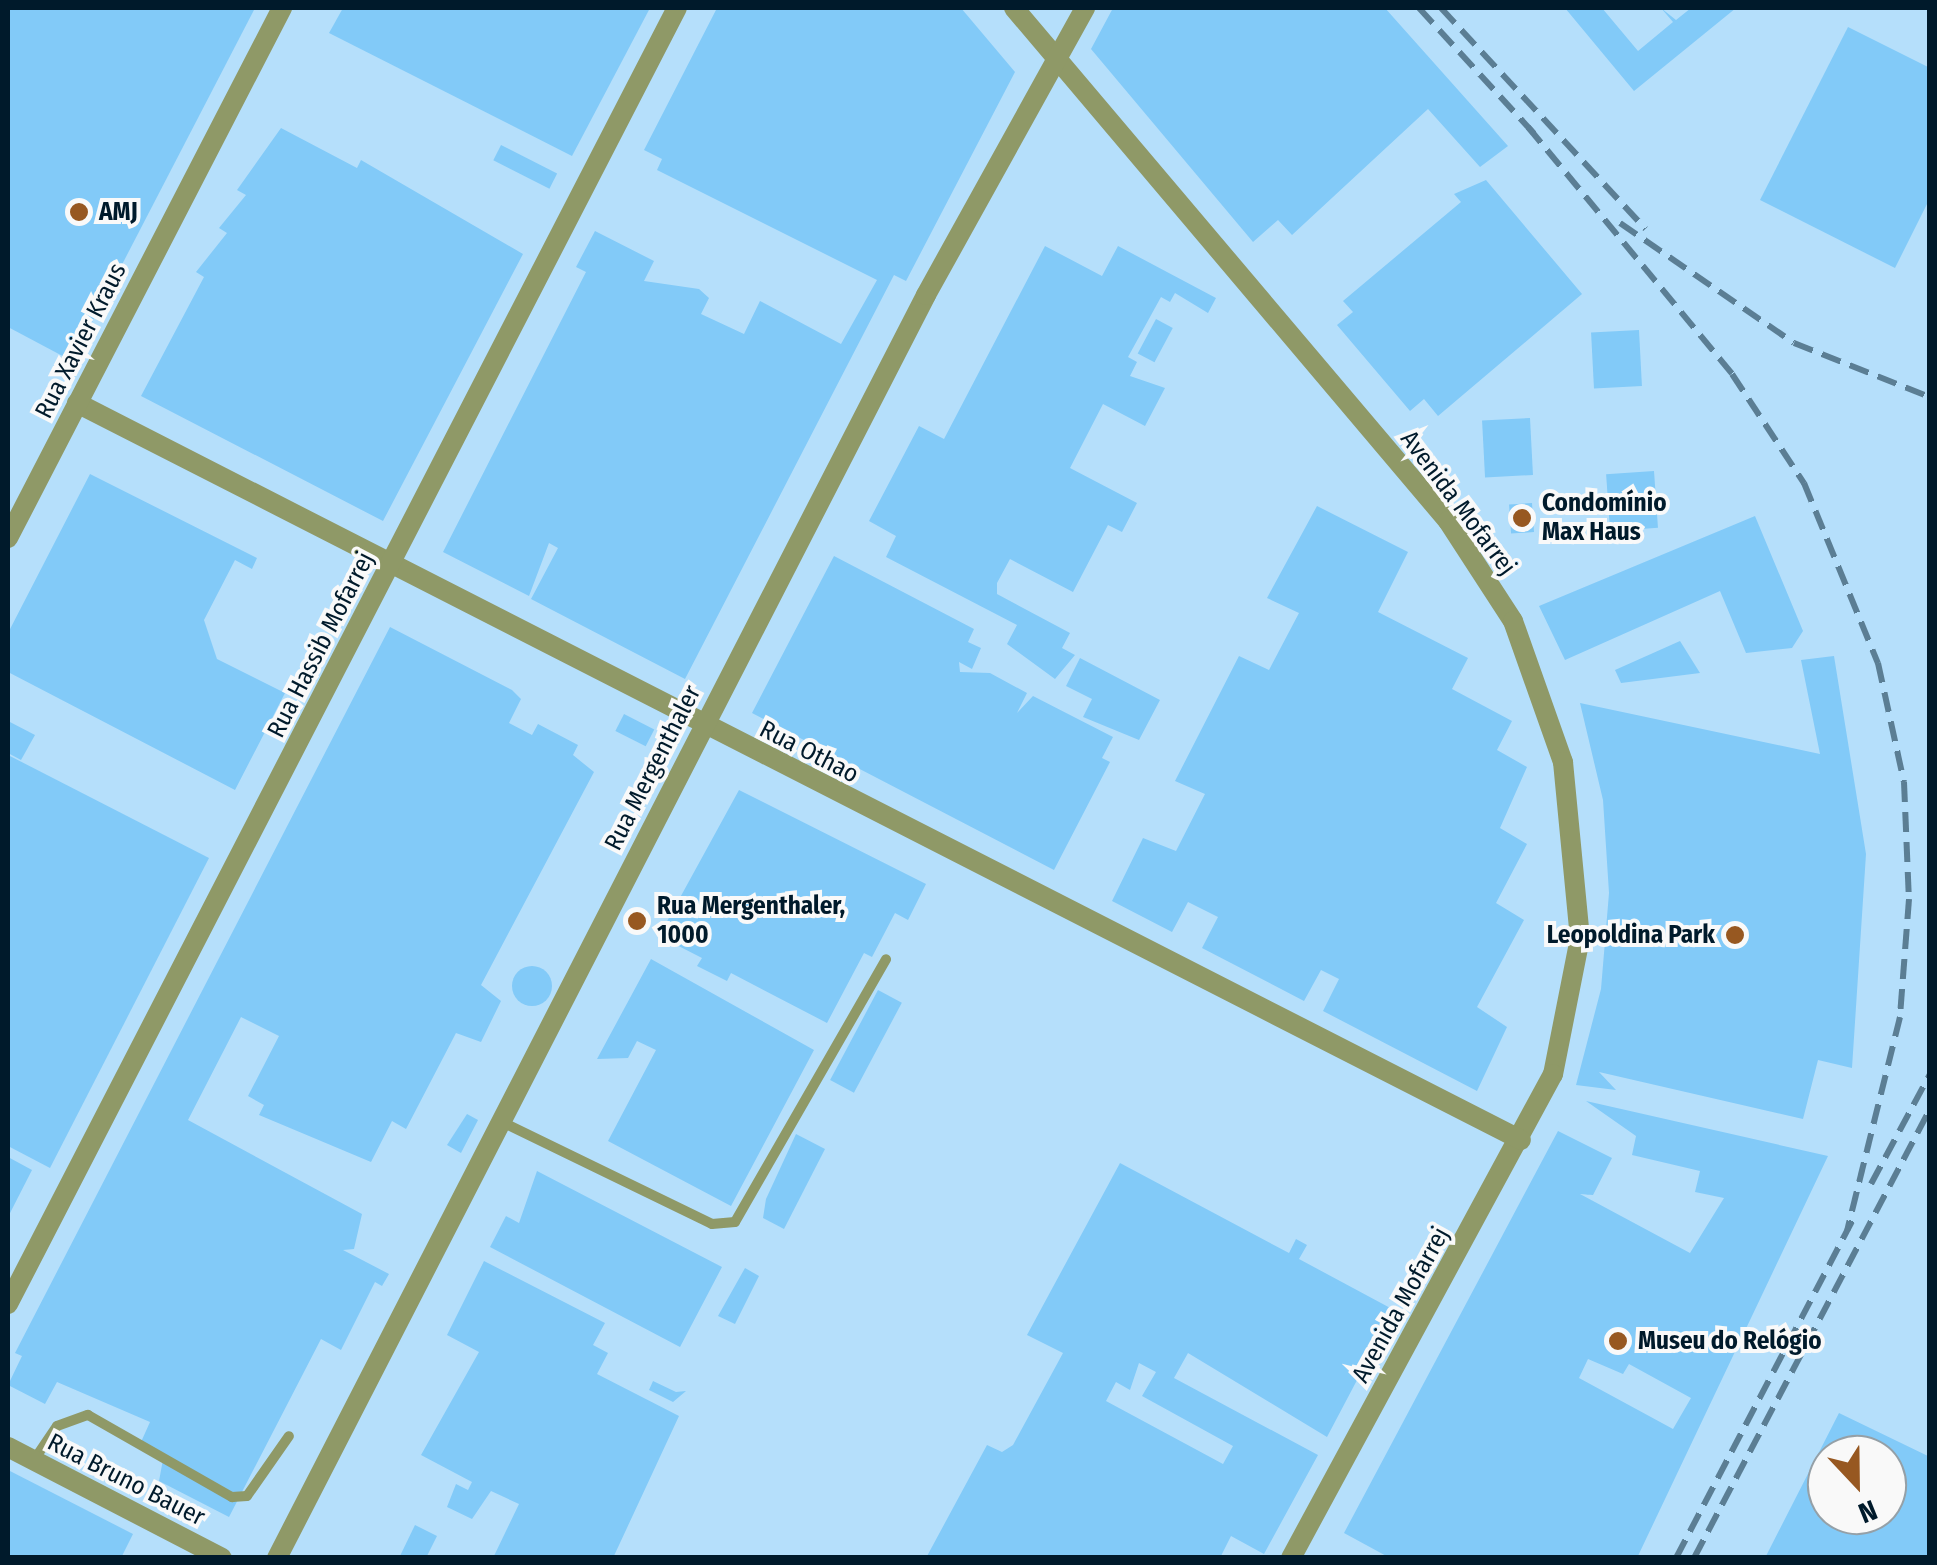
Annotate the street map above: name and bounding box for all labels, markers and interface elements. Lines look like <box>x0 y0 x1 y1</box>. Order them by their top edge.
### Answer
place label: AMJ <box>99 197 138 227</box>
marker: AMJ <box>68 201 90 223</box>
street label: Rua Xavier Kraus <box>29 258 133 424</box>
street label: Avenida Mofarrej <box>1394 425 1522 581</box>
place label: Condomínio Max Haus <box>1542 489 1666 548</box>
marker: Condomínio Max Haus <box>1511 507 1533 529</box>
street label: Rua Hassib Mofarrej <box>261 547 381 743</box>
street label: Rua Mergenthaler <box>599 681 707 855</box>
street label: Rua Othao <box>754 714 864 790</box>
place label: Rua Mergenthaler, 1000 <box>657 892 845 951</box>
marker: Rua Mergenthaler, 1000 <box>626 910 648 932</box>
place label: Leopoldina Park <box>1547 920 1715 950</box>
marker: Leopoldina Park <box>1724 924 1746 946</box>
street label: Avenida Mofarrej <box>1346 1222 1456 1388</box>
place label: Museu do Relógio <box>1638 1326 1822 1356</box>
marker: Museu do Relógio <box>1607 1330 1629 1352</box>
street label: Rua Bruno Bauer <box>42 1427 210 1533</box>
north arrow <box>1807 1435 1907 1535</box>
text: N <box>1854 1493 1882 1530</box>

